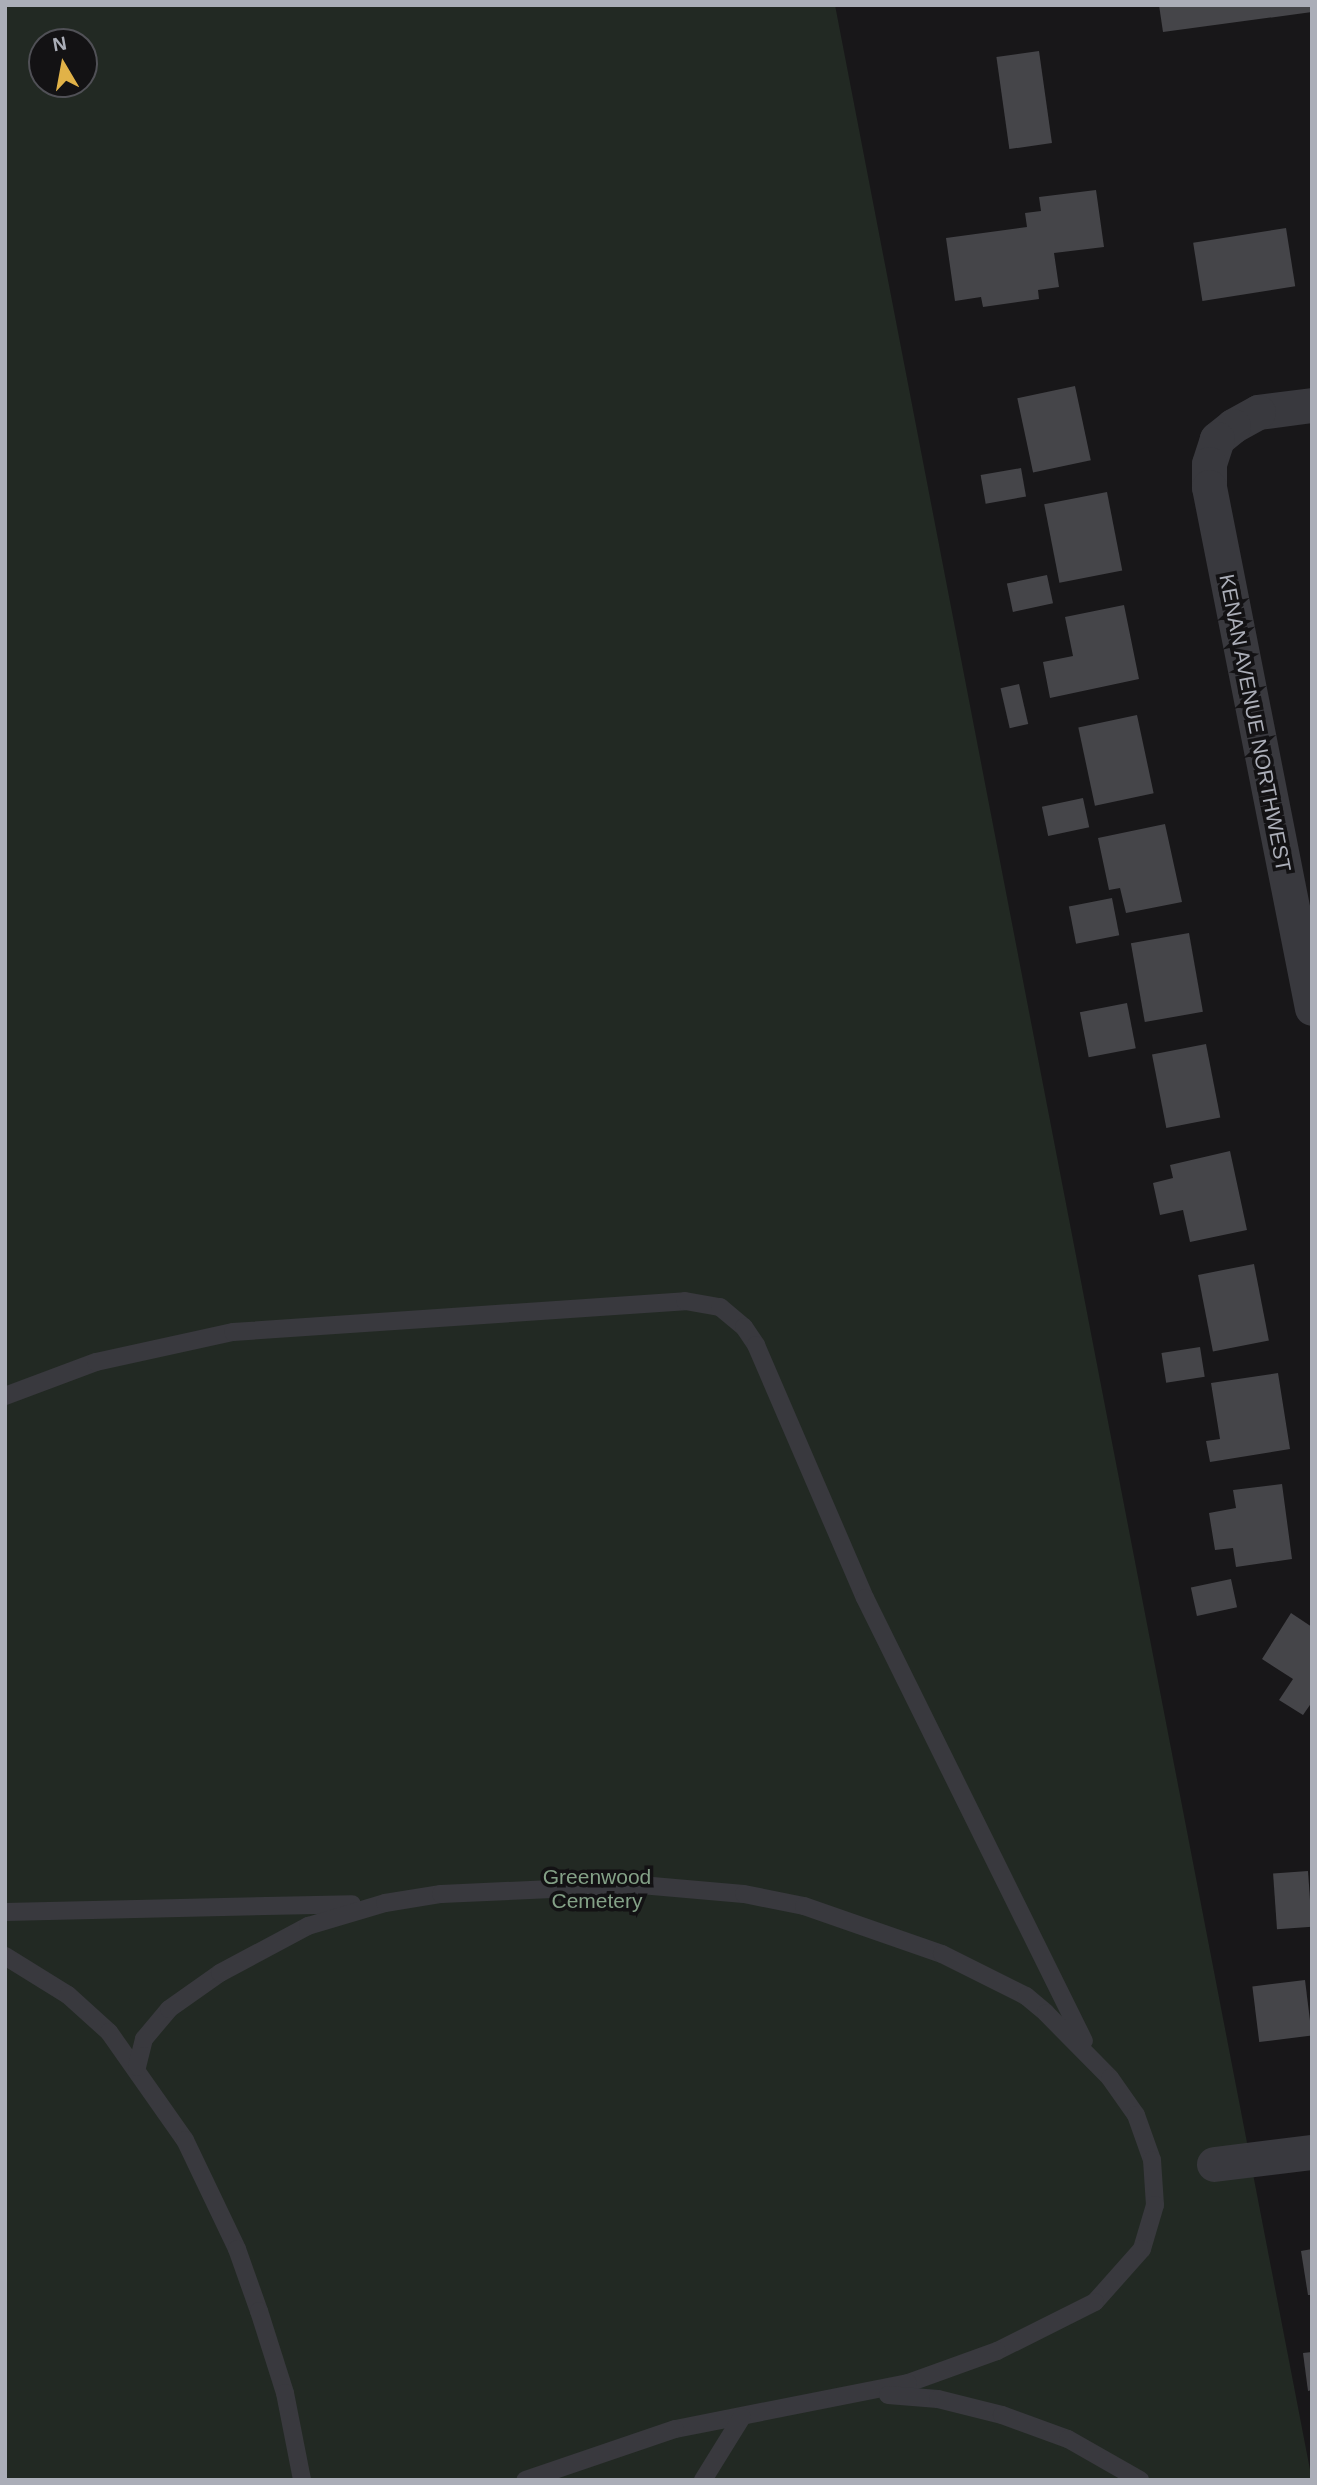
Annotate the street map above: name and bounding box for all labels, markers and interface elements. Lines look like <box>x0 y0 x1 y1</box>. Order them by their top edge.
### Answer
north arrow <box>28 28 98 98</box>
text: N <box>51 32 68 55</box>
street label: KENAN AVENUE NORTHWEST <box>1214 572 1296 874</box>
park label: Greenwood Cemetery <box>543 1864 651 1914</box>

